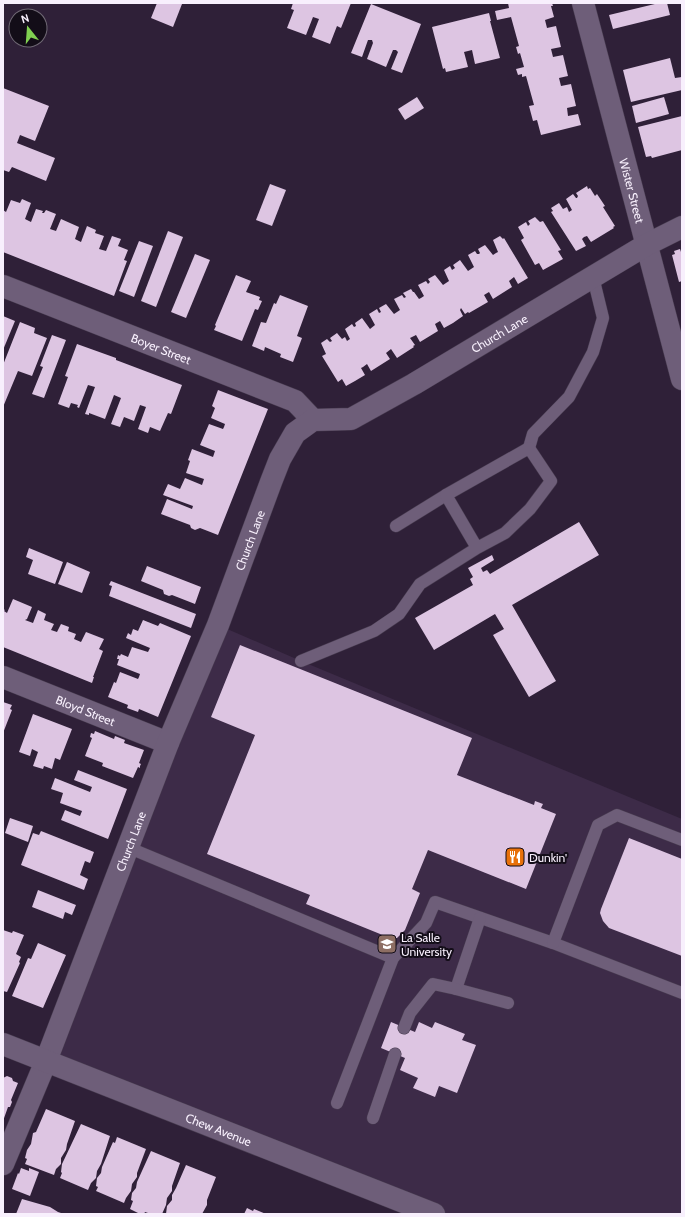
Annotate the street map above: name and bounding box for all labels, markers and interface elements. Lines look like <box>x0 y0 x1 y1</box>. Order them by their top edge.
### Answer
north arrow <box>8 8 48 48</box>
text: N <box>19 11 31 26</box>
street label: Wister Street <box>617 157 648 225</box>
street label: Church Lane <box>468 310 530 356</box>
street label: Boyer Street <box>129 330 193 367</box>
street label: Church Lane <box>231 508 268 572</box>
street label: Bloyd Street <box>54 691 117 729</box>
street label: Church Lane <box>112 809 149 873</box>
restaurant icon: Dunkin' <box>504 846 526 868</box>
place label: Dunkin' <box>529 850 567 865</box>
place label: La Salle University <box>401 930 452 959</box>
school or university icon: La Salle University <box>376 933 398 955</box>
street label: Chew Avenue <box>184 1109 254 1149</box>

